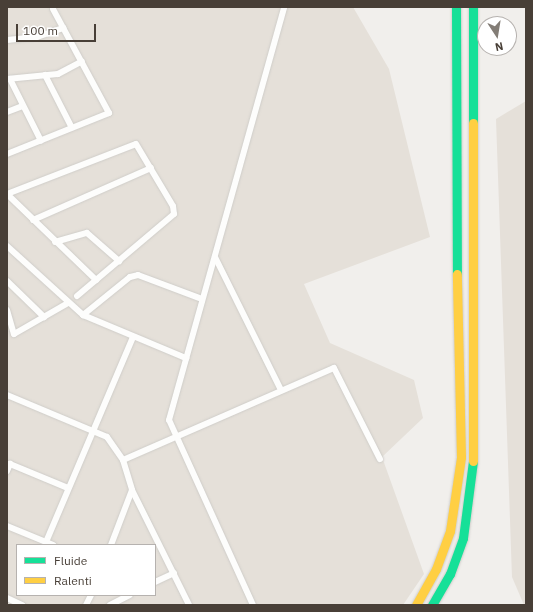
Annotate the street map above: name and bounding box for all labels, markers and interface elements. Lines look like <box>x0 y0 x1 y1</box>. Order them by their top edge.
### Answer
scale bar <box>18 16 98 42</box>
north arrow <box>477 16 517 56</box>
text: 100 m <box>23 23 58 38</box>
text: N <box>494 39 505 54</box>
legend <box>16 544 156 596</box>
text: Fluide <box>54 553 87 568</box>
text: Ralenti <box>54 573 92 588</box>

